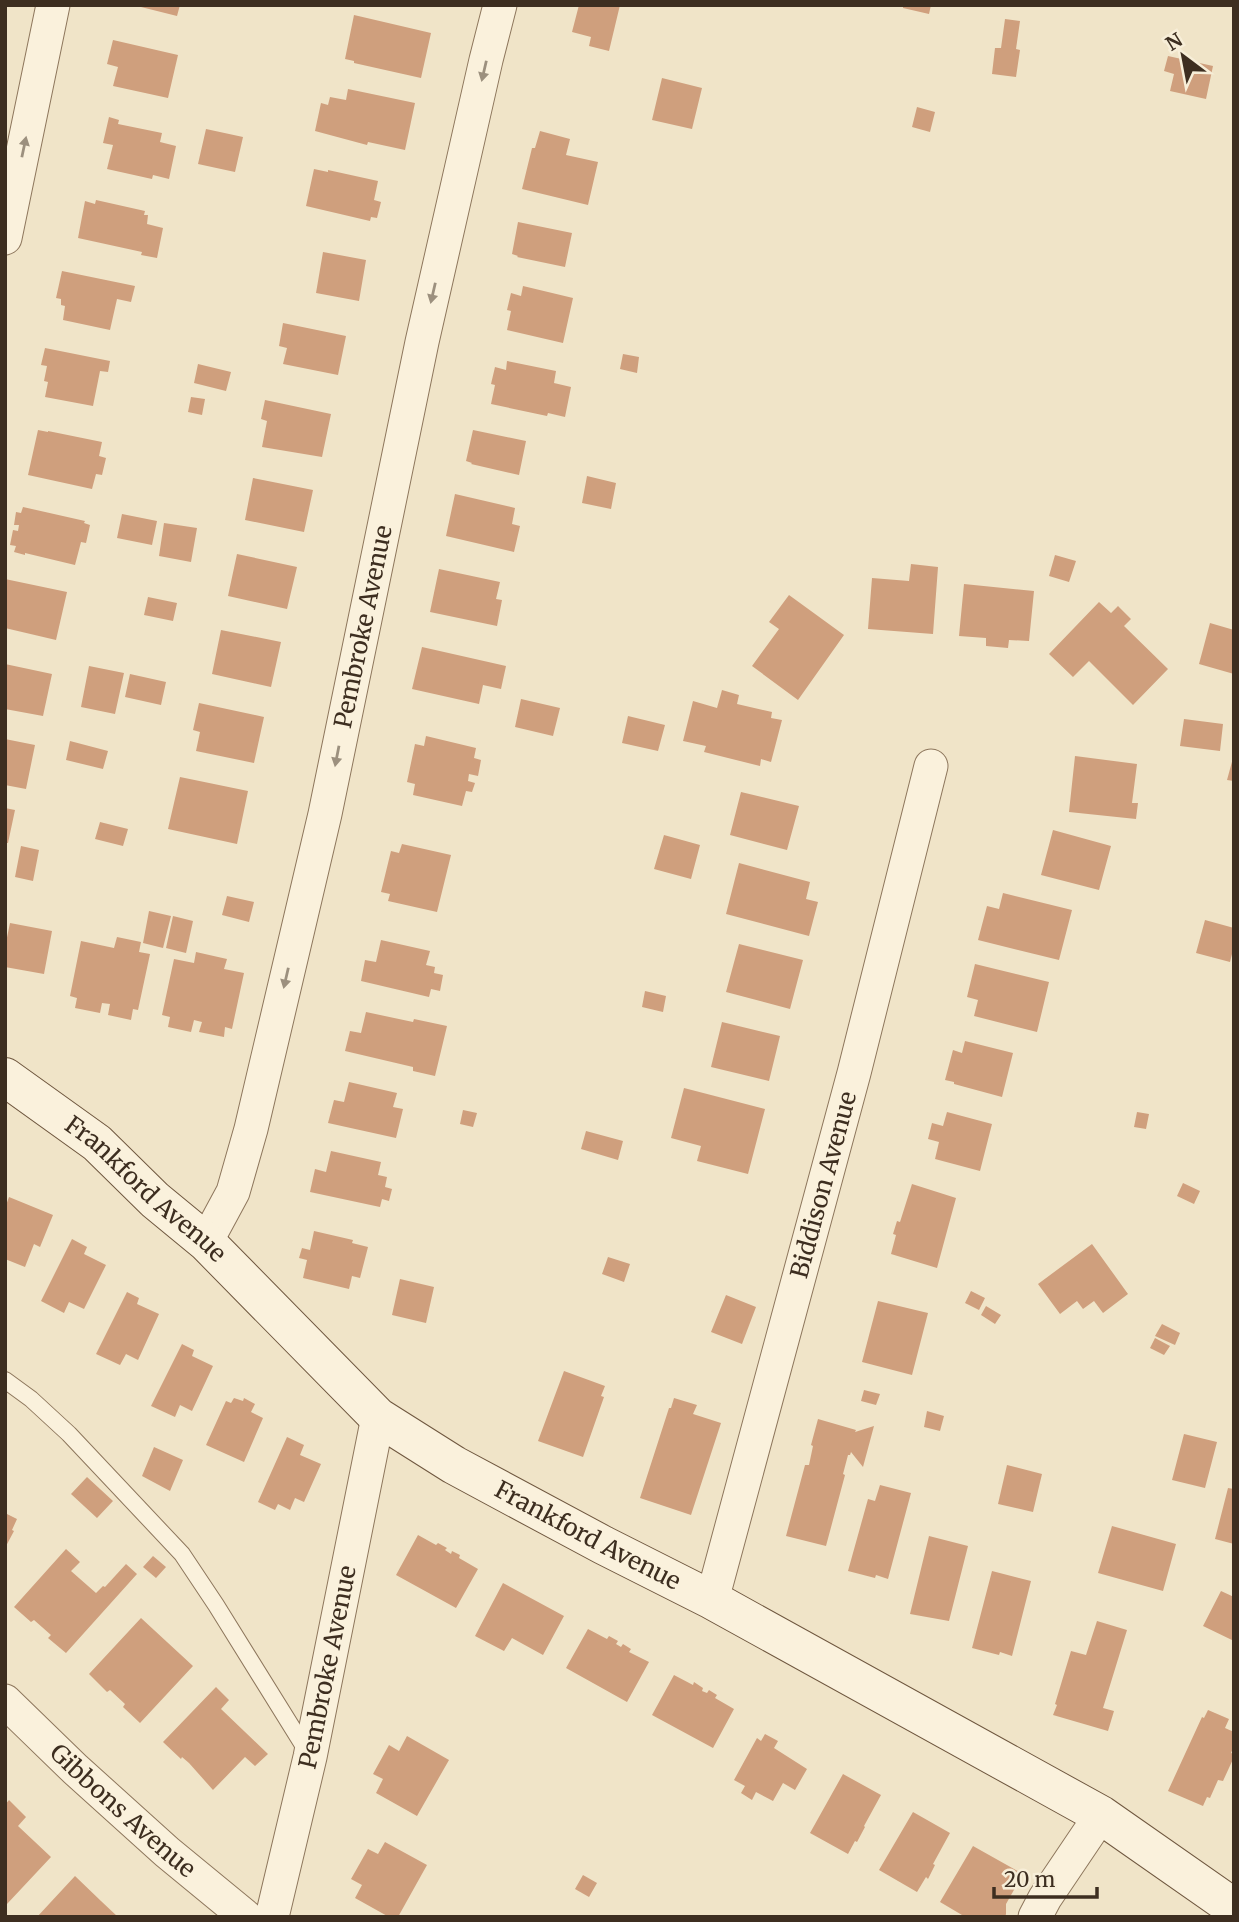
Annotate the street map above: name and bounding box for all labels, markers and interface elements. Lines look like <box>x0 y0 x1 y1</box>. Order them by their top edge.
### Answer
north arrow <box>1148 21 1218 91</box>
text: N <box>1161 27 1187 56</box>
one-way arrow <box>478 60 489 82</box>
one-way arrow <box>19 136 30 158</box>
one-way arrow <box>427 282 438 304</box>
street label: Pembroke Avenue <box>327 522 399 731</box>
one-way arrow <box>331 745 342 767</box>
one-way arrow <box>281 967 292 989</box>
street label: Biddison Avenue <box>783 1088 863 1282</box>
street label: Frankford Avenue <box>59 1109 233 1268</box>
street label: Frankford Avenue <box>489 1474 686 1597</box>
street label: Pembroke Avenue <box>292 1563 363 1772</box>
street label: Gibbons Avenue <box>43 1737 202 1884</box>
scale bar <box>994 1856 1097 1900</box>
text: 20 m <box>1004 1866 1056 1893</box>

